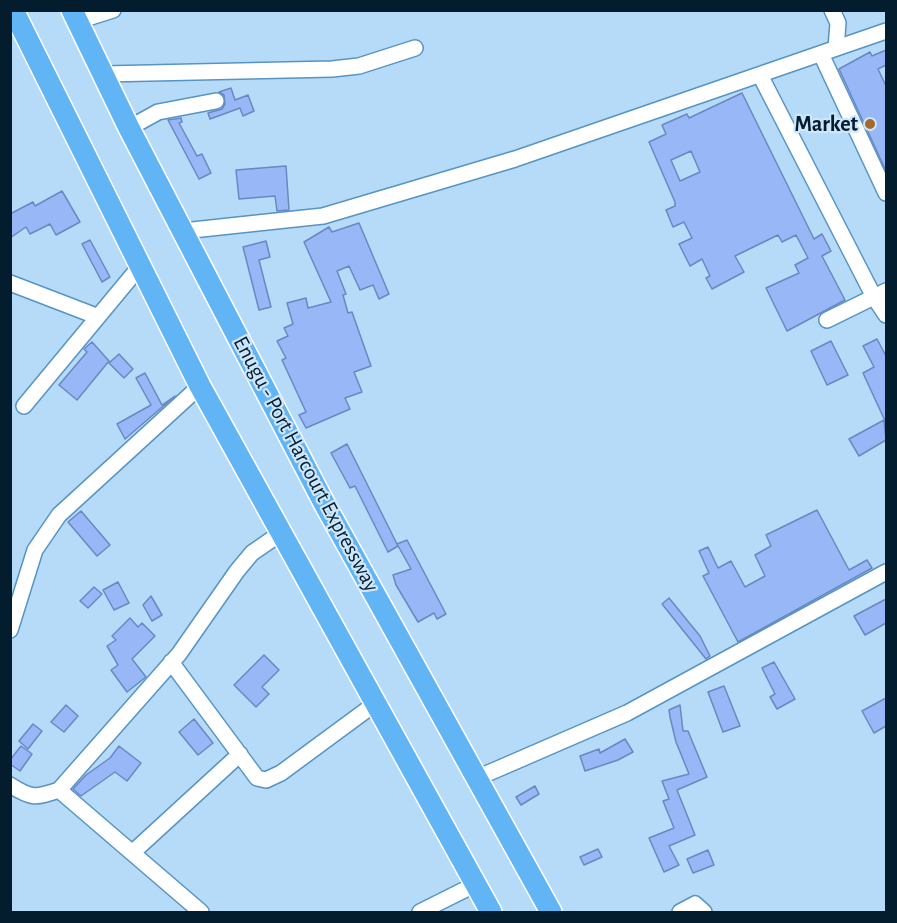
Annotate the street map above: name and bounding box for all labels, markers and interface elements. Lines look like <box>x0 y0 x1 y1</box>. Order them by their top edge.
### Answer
place label: Market <box>794 111 858 137</box>
marker: Market <box>863 117 877 131</box>
street label: Enugu - Port Harcourt Expressway <box>227 332 385 596</box>

